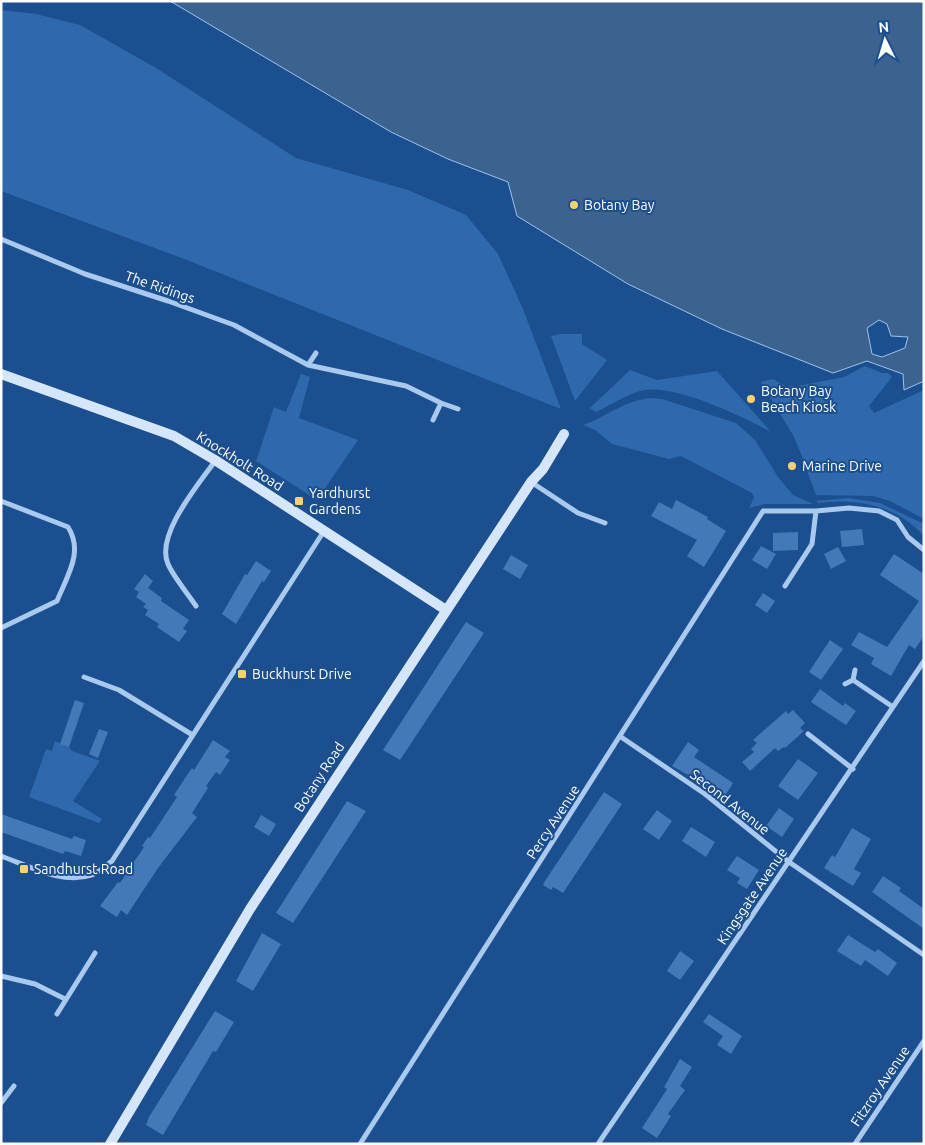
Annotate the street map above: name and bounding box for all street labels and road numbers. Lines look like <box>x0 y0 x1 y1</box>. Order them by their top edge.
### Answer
street label: The Ridings <box>123 268 197 306</box>
street label: Knockholt Road <box>194 428 286 494</box>
street label: Botany Road <box>291 739 347 815</box>
street label: Second Avenue <box>687 766 773 838</box>
street label: Percy Avenue <box>523 782 583 862</box>
street label: Kingsgate Avenue <box>714 845 790 947</box>
street label: Fitzroy Avenue <box>847 1043 913 1129</box>

